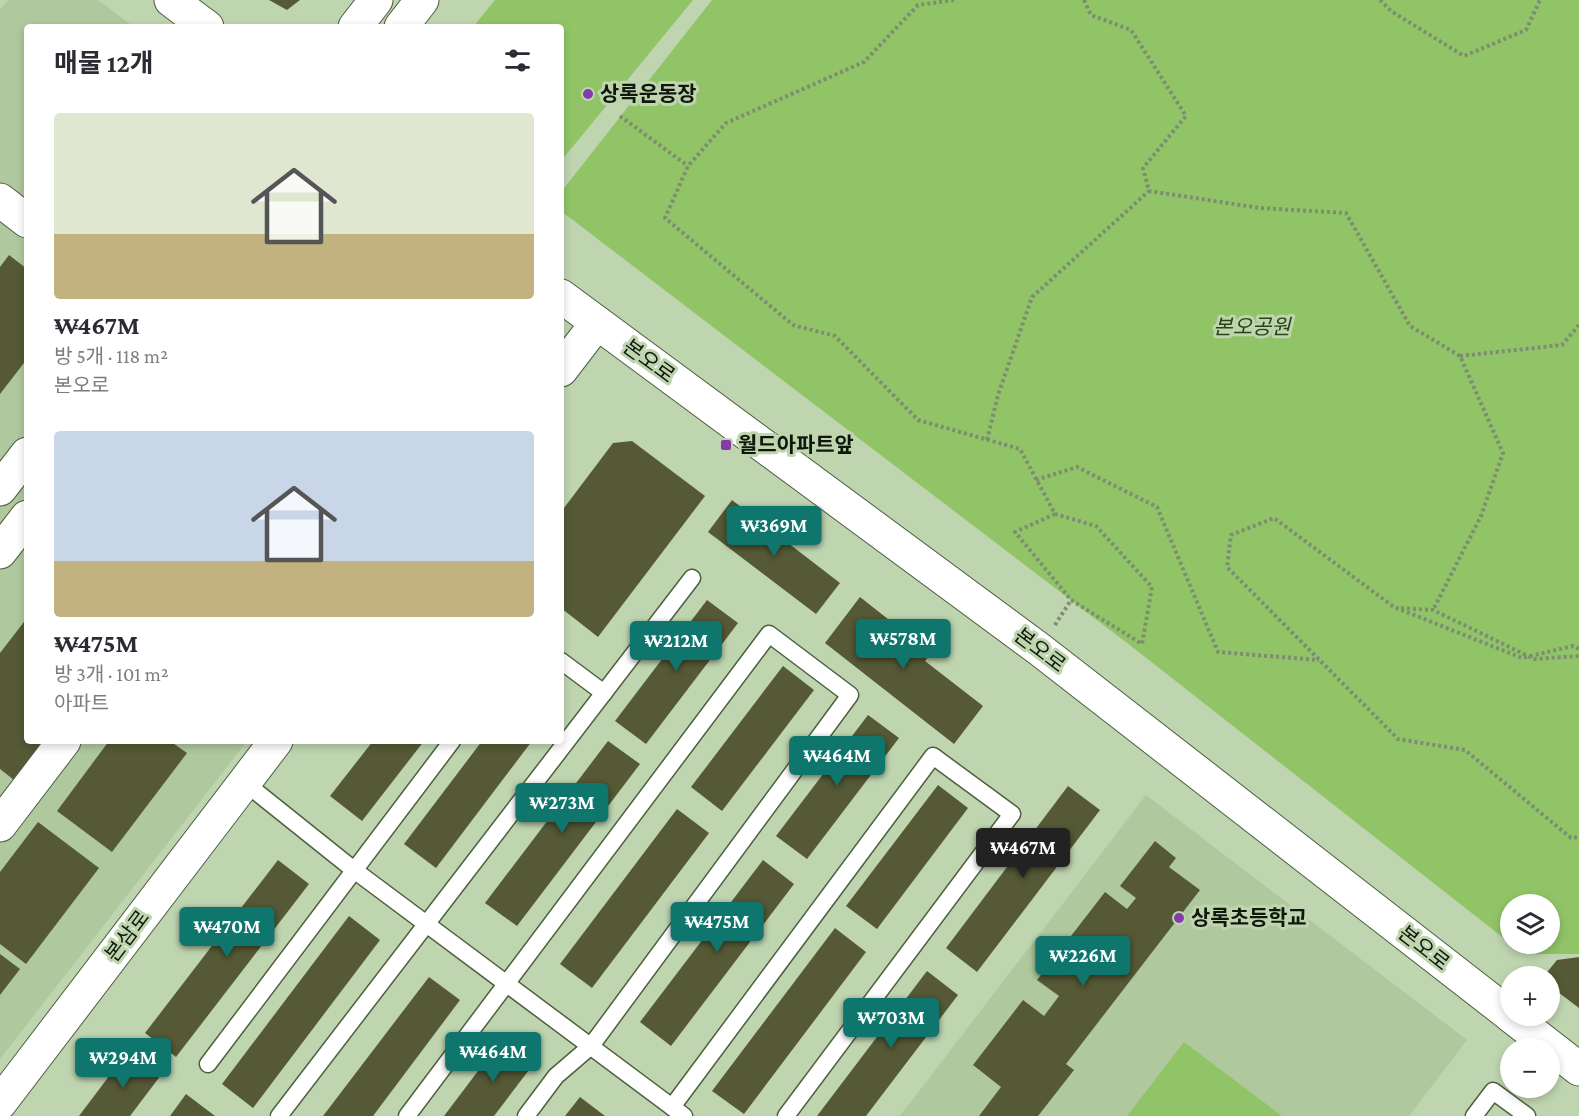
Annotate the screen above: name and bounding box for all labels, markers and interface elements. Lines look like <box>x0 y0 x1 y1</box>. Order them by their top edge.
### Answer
icon: filters <box>501 44 534 77</box>
text: 매물 12개 <box>54 49 154 78</box>
place label: 상록운동장 <box>600 82 697 106</box>
marker: 상록운동장 <box>581 87 595 101</box>
icon: home <box>240 152 348 260</box>
text: ₩467M <box>54 311 140 340</box>
park label: 본오공원 <box>1213 315 1292 339</box>
street label: 본오로 <box>618 334 680 388</box>
text: 방 5개 · 118 m² <box>54 345 168 367</box>
text: 본오로 <box>54 374 109 396</box>
place label: 월드아파트앞 <box>738 433 854 457</box>
marker: 월드아파트앞 <box>719 438 733 452</box>
icon: home <box>240 470 348 578</box>
pin: ₩369M <box>732 506 816 557</box>
text: ₩369M <box>740 514 808 536</box>
pin: ₩578M <box>861 619 945 670</box>
pin: ₩212M <box>634 621 718 672</box>
street label: 본오로 <box>1010 623 1070 677</box>
text: ₩578M <box>870 627 936 649</box>
text: ₩475M <box>54 629 138 658</box>
text: ₩212M <box>644 629 708 651</box>
text: 방 3개 · 101 m² <box>54 663 169 685</box>
text: 아파트 <box>54 692 109 714</box>
pin: ₩464M <box>795 736 879 787</box>
text: ₩464M <box>803 744 871 766</box>
pin: ₩273M <box>520 783 604 834</box>
text: ₩273M <box>529 791 595 813</box>
pin: ₩467M <box>981 828 1065 879</box>
text: ₩467M <box>990 836 1056 858</box>
map controls <box>1500 894 1560 1098</box>
button: layers <box>1500 894 1560 954</box>
pin: ₩475M <box>675 902 759 953</box>
street label: 본삼로 <box>100 906 154 966</box>
place label: 상록초등학교 <box>1191 906 1307 930</box>
pin: ₩470M <box>185 907 269 958</box>
text: ₩475M <box>685 910 749 932</box>
marker: 상록초등학교 <box>1172 911 1186 925</box>
text: ₩470M <box>193 915 261 937</box>
street label: 본오로 <box>1394 921 1454 975</box>
pin: ₩226M <box>1041 936 1125 987</box>
text: ₩226M <box>1049 944 1117 966</box>
button: + <box>1500 966 1560 1026</box>
pin: ₩703M <box>849 998 933 1049</box>
text: ₩703M <box>857 1006 925 1028</box>
pin: ₩464M <box>451 1032 535 1083</box>
pin: ₩294M <box>81 1038 165 1089</box>
button: − <box>1500 1038 1560 1098</box>
text: ₩464M <box>459 1040 527 1062</box>
text: ₩294M <box>89 1046 157 1068</box>

